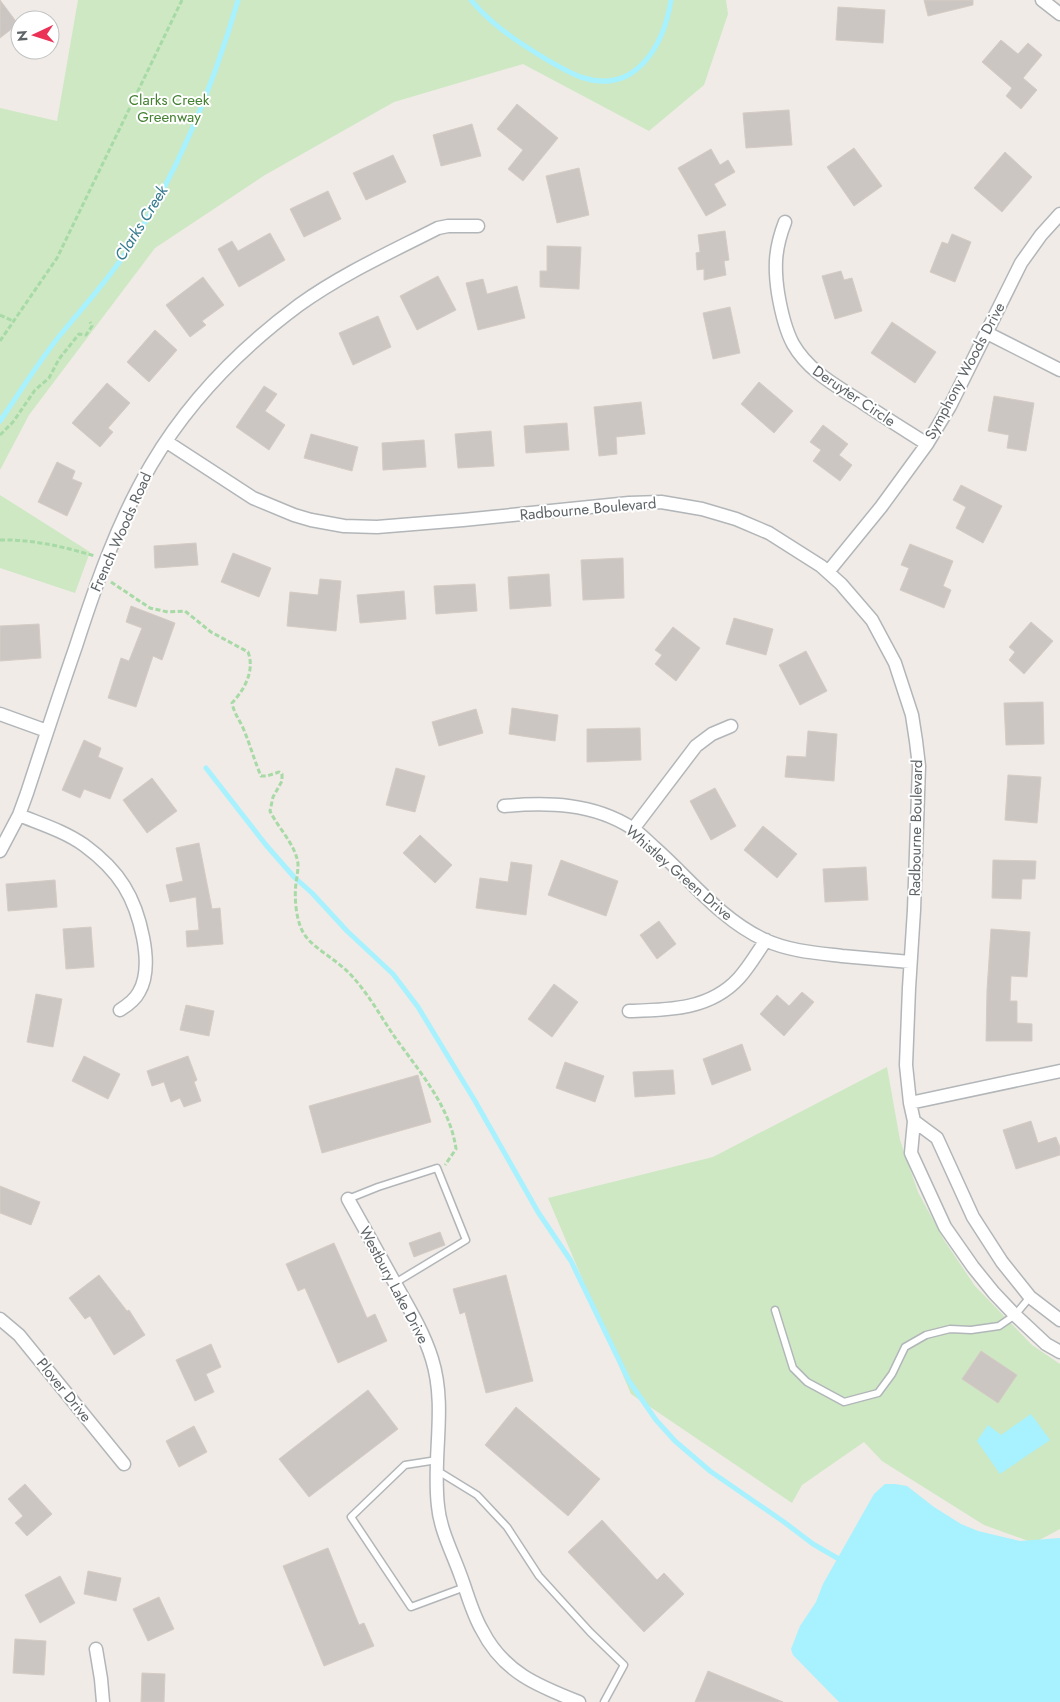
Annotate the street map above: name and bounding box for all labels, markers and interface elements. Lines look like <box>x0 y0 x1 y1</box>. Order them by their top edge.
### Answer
north arrow <box>10 10 60 60</box>
text: N <box>12 30 32 42</box>
park label: Clarks Creek Greenway <box>129 89 210 128</box>
water label: Clarks Creek <box>109 180 174 265</box>
street label: Symphony Woods Drive <box>919 298 1011 443</box>
street label: Deruyter Circle <box>808 360 900 432</box>
street label: French Woods Road <box>85 469 157 595</box>
street label: Radbourne Boulevard <box>519 492 657 526</box>
street label: Radbourne Boulevard <box>904 759 928 897</box>
street label: Whistley Green Drive <box>620 820 738 926</box>
street label: Westbury Lake Drive <box>354 1222 434 1348</box>
street label: Plover Drive <box>31 1353 97 1427</box>

